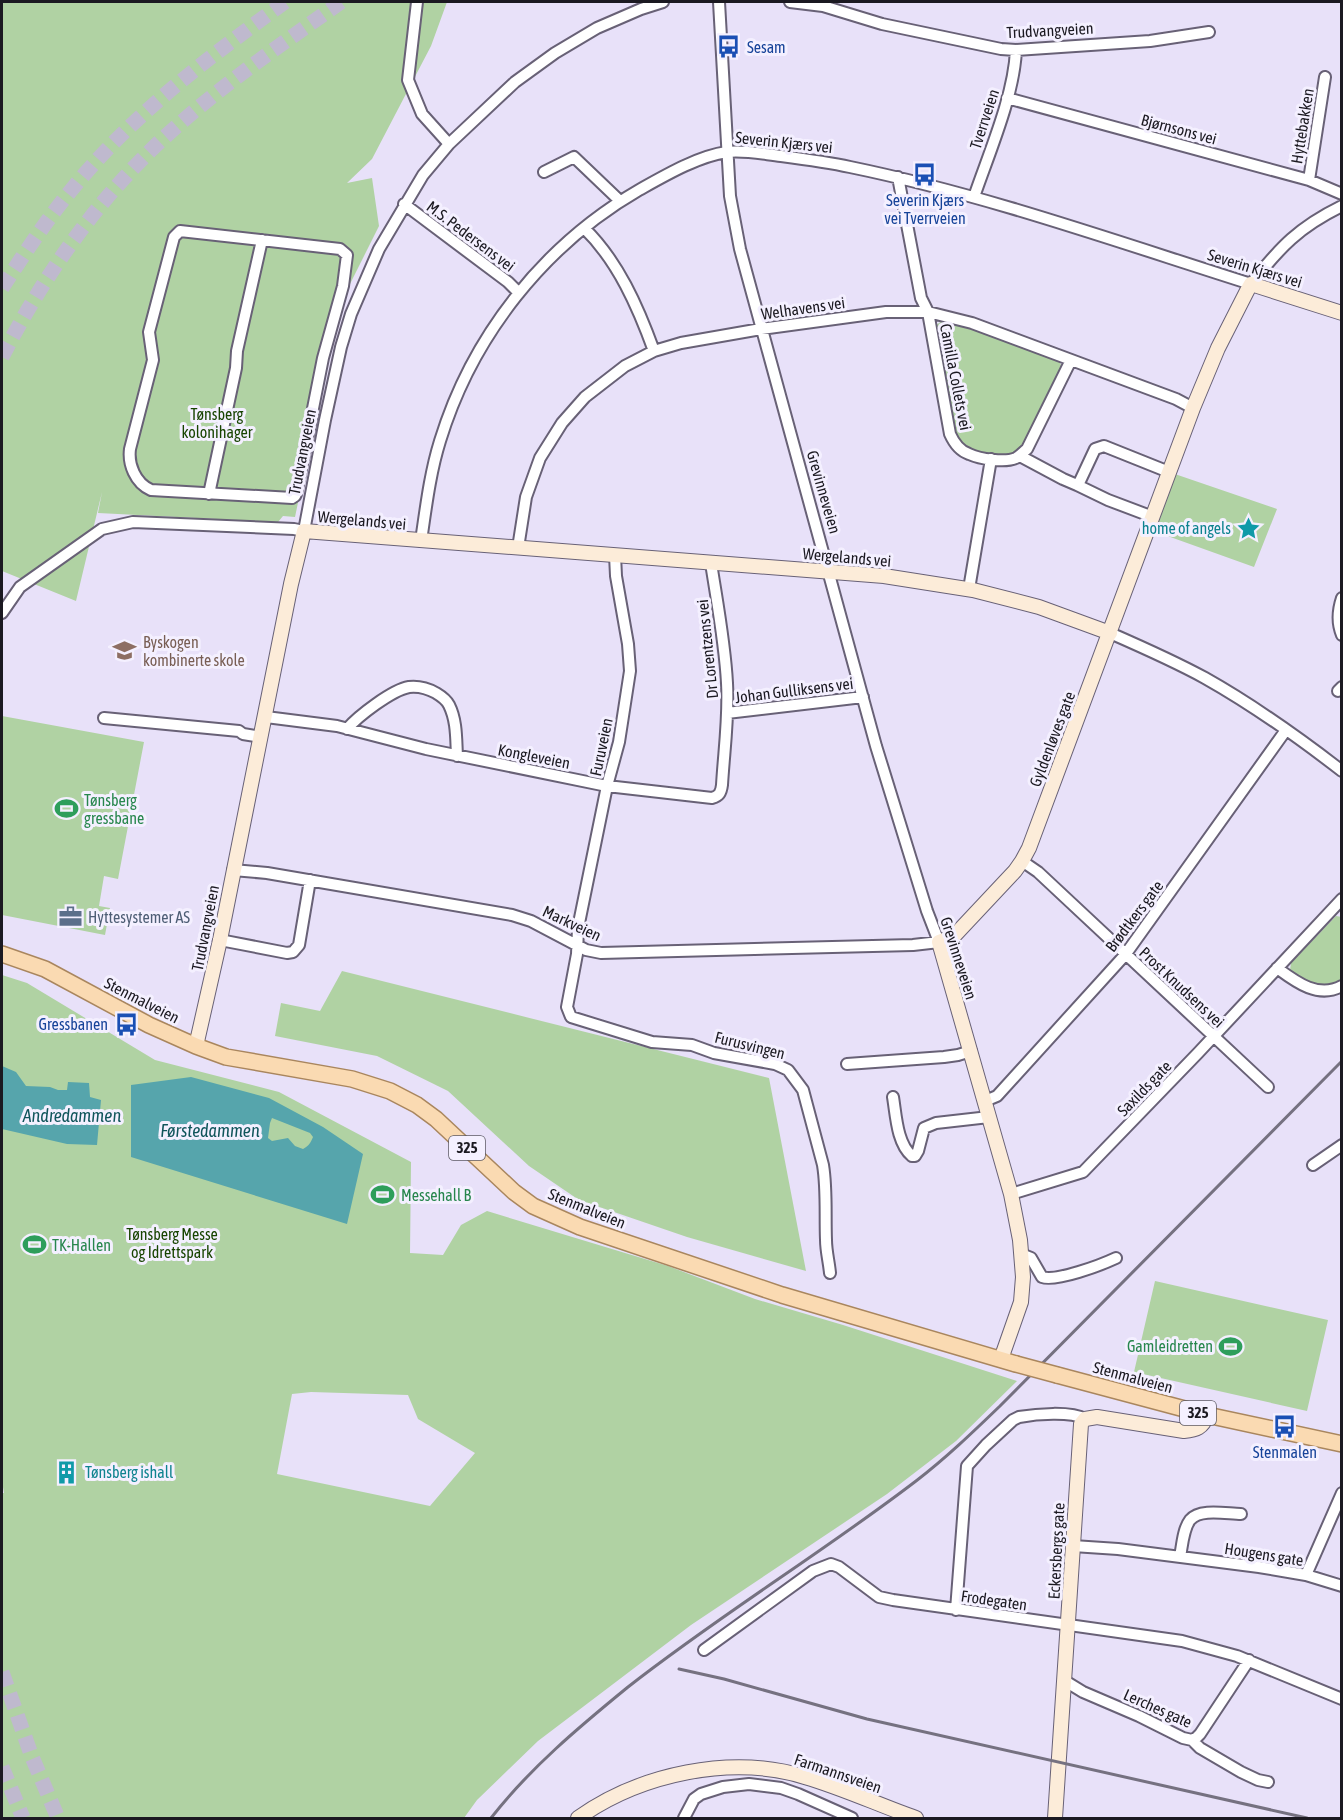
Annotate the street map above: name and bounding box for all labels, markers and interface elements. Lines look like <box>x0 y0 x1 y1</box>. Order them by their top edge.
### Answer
street label: Trudvangveien <box>1006 19 1094 42</box>
bus stop icon: Sesam <box>716 34 742 60</box>
place label: Sesam <box>747 38 786 56</box>
street label: Tverrveien <box>966 87 1002 151</box>
street label: Hyttebakken <box>1287 87 1318 165</box>
street label: Bjørnsons vei <box>1139 110 1219 149</box>
street label: Severin Kjærs vei <box>734 128 834 157</box>
bus stop icon: Severin Kjærs vei Tverrveien <box>912 162 938 188</box>
place label: Severin Kjærs vei Tverrveien <box>884 191 966 227</box>
street label: M.S. Pedersens vei <box>423 197 519 275</box>
street label: Severin Kjærs vei <box>1205 245 1304 292</box>
street label: Welhavens vei <box>760 293 846 323</box>
street label: Camilla Collets vei <box>937 322 975 432</box>
park label: Tønsberg kolonihager <box>181 405 253 442</box>
street label: Trudvangveien <box>285 408 320 497</box>
street label: Grevinneveien <box>804 448 844 536</box>
street label: Wergelands vei <box>317 507 407 534</box>
place icon: home of angels <box>1236 515 1262 541</box>
place label: home of angels <box>1142 519 1231 538</box>
street label: Wergelands vei <box>802 544 892 571</box>
street label: Dr Lorentzens vei <box>693 598 721 700</box>
place label: Byskogen kombinerte skole <box>143 633 245 669</box>
school or university icon: Byskogen kombinerte skole <box>112 638 138 664</box>
street label: Johan Gulliksens vei <box>734 674 854 706</box>
street label: Gyldenløves gate <box>1026 689 1079 789</box>
street label: Furuveien <box>586 716 616 778</box>
street label: Kongleveien <box>496 740 572 773</box>
place label: Tønsberg gressbane <box>84 791 144 828</box>
sports icon: Tønsberg gressbane <box>53 796 79 822</box>
street label: Brødtkers gate <box>1101 877 1167 956</box>
street label: Trudvangveien <box>188 884 223 973</box>
street label: Markveien <box>540 902 604 944</box>
office icon: Hyttesystemer AS <box>57 904 83 930</box>
place label: Hyttesystemer AS <box>88 908 190 927</box>
street label: Grevinneveien <box>937 915 981 1001</box>
street label: Prost Knudsens vei <box>1136 943 1228 1031</box>
street label: Stenmalveien <box>102 973 182 1027</box>
bus stop icon: Gressbanen <box>113 1011 139 1037</box>
place label: Gressbanen <box>38 1015 108 1033</box>
street label: Furusvingen <box>713 1028 787 1063</box>
street label: Saxilds gate <box>1113 1057 1175 1120</box>
water label: Andredammen <box>22 1105 121 1126</box>
water label: Førstedammen <box>160 1120 260 1141</box>
road number: 325 <box>449 1136 485 1160</box>
sports icon: Messehall B <box>370 1182 396 1208</box>
street label: Stenmalveien <box>546 1184 628 1232</box>
place label: Messehall B <box>401 1186 471 1204</box>
park label: Tønsberg Messe og Idrettspark <box>126 1225 218 1262</box>
sports icon: TK-Hallen <box>21 1232 47 1258</box>
place label: TK-Hallen <box>52 1236 111 1254</box>
sports icon: Gamleidretten <box>1218 1333 1244 1359</box>
place label: Gamleidretten <box>1127 1337 1213 1355</box>
street label: Stenmalveien <box>1091 1358 1175 1396</box>
road number: 325 <box>1180 1401 1216 1425</box>
bus stop icon: Stenmalen <box>1272 1414 1298 1440</box>
place label: Stenmalen <box>1253 1443 1317 1461</box>
building icon: Tønsberg ishall <box>54 1459 80 1485</box>
place label: Tønsberg ishall <box>85 1463 174 1482</box>
street label: Eckersbergs gate <box>1044 1502 1069 1600</box>
street label: Hougens gate <box>1223 1539 1305 1570</box>
street label: Frodegaten <box>960 1586 1028 1615</box>
street label: Lerches gate <box>1121 1685 1195 1732</box>
street label: Farmannsveien <box>792 1750 884 1796</box>

